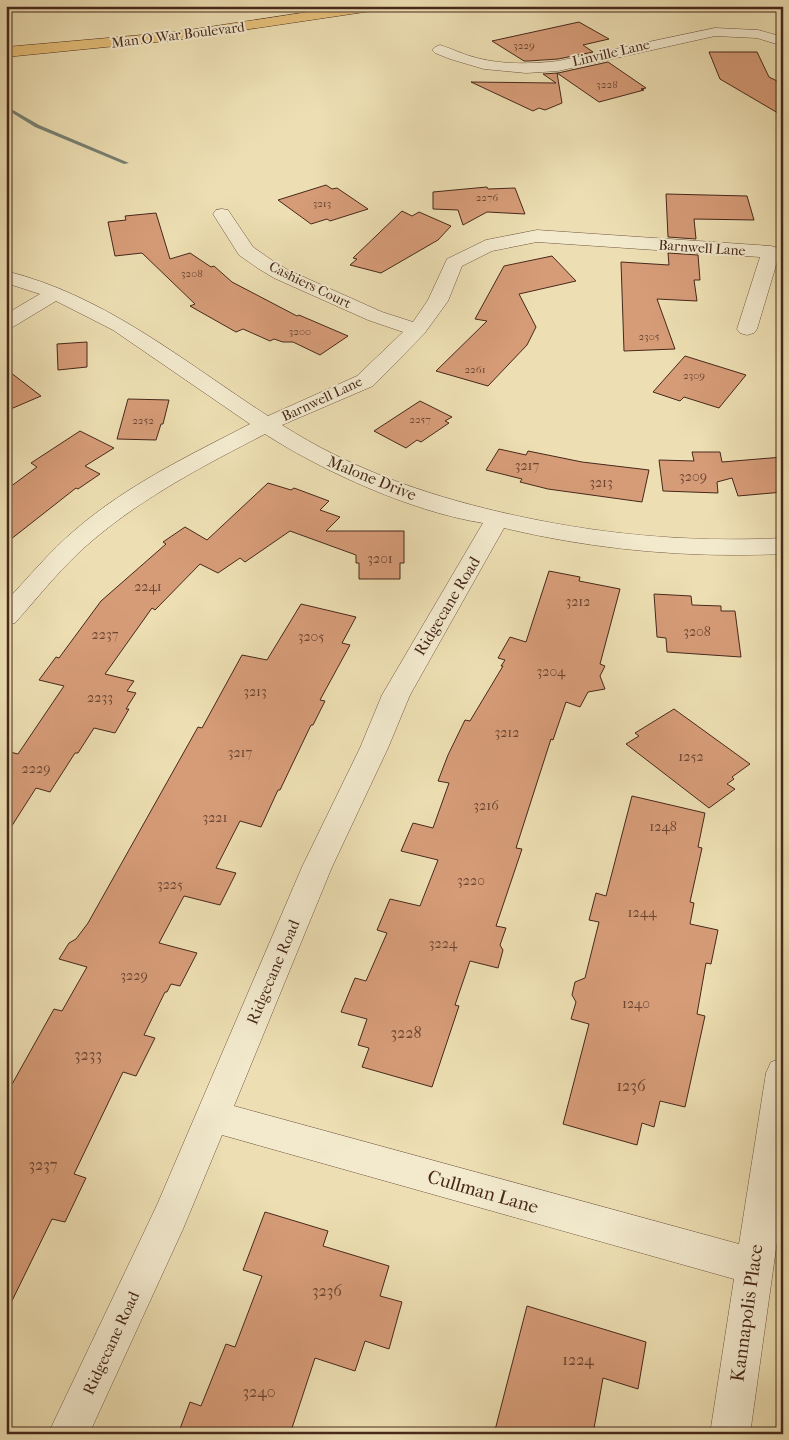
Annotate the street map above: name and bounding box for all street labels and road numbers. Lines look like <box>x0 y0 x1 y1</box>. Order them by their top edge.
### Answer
street label: Man O War Boulevard <box>110 18 246 52</box>
street label: Linville Lane <box>571 36 652 70</box>
street label: Barnwell Lane <box>658 236 746 260</box>
street label: Cashiers Court <box>266 258 354 312</box>
street label: Barnwell Lane <box>279 373 365 425</box>
street label: Malone Drive <box>325 452 419 504</box>
street label: Ridgecane Road <box>410 553 484 659</box>
street label: Ridgecane Road <box>242 916 304 1027</box>
street label: Cullman Lane <box>425 1166 541 1218</box>
street label: Kannapolis Place <box>726 1243 768 1383</box>
street label: Ridgecane Road <box>79 1288 143 1398</box>

